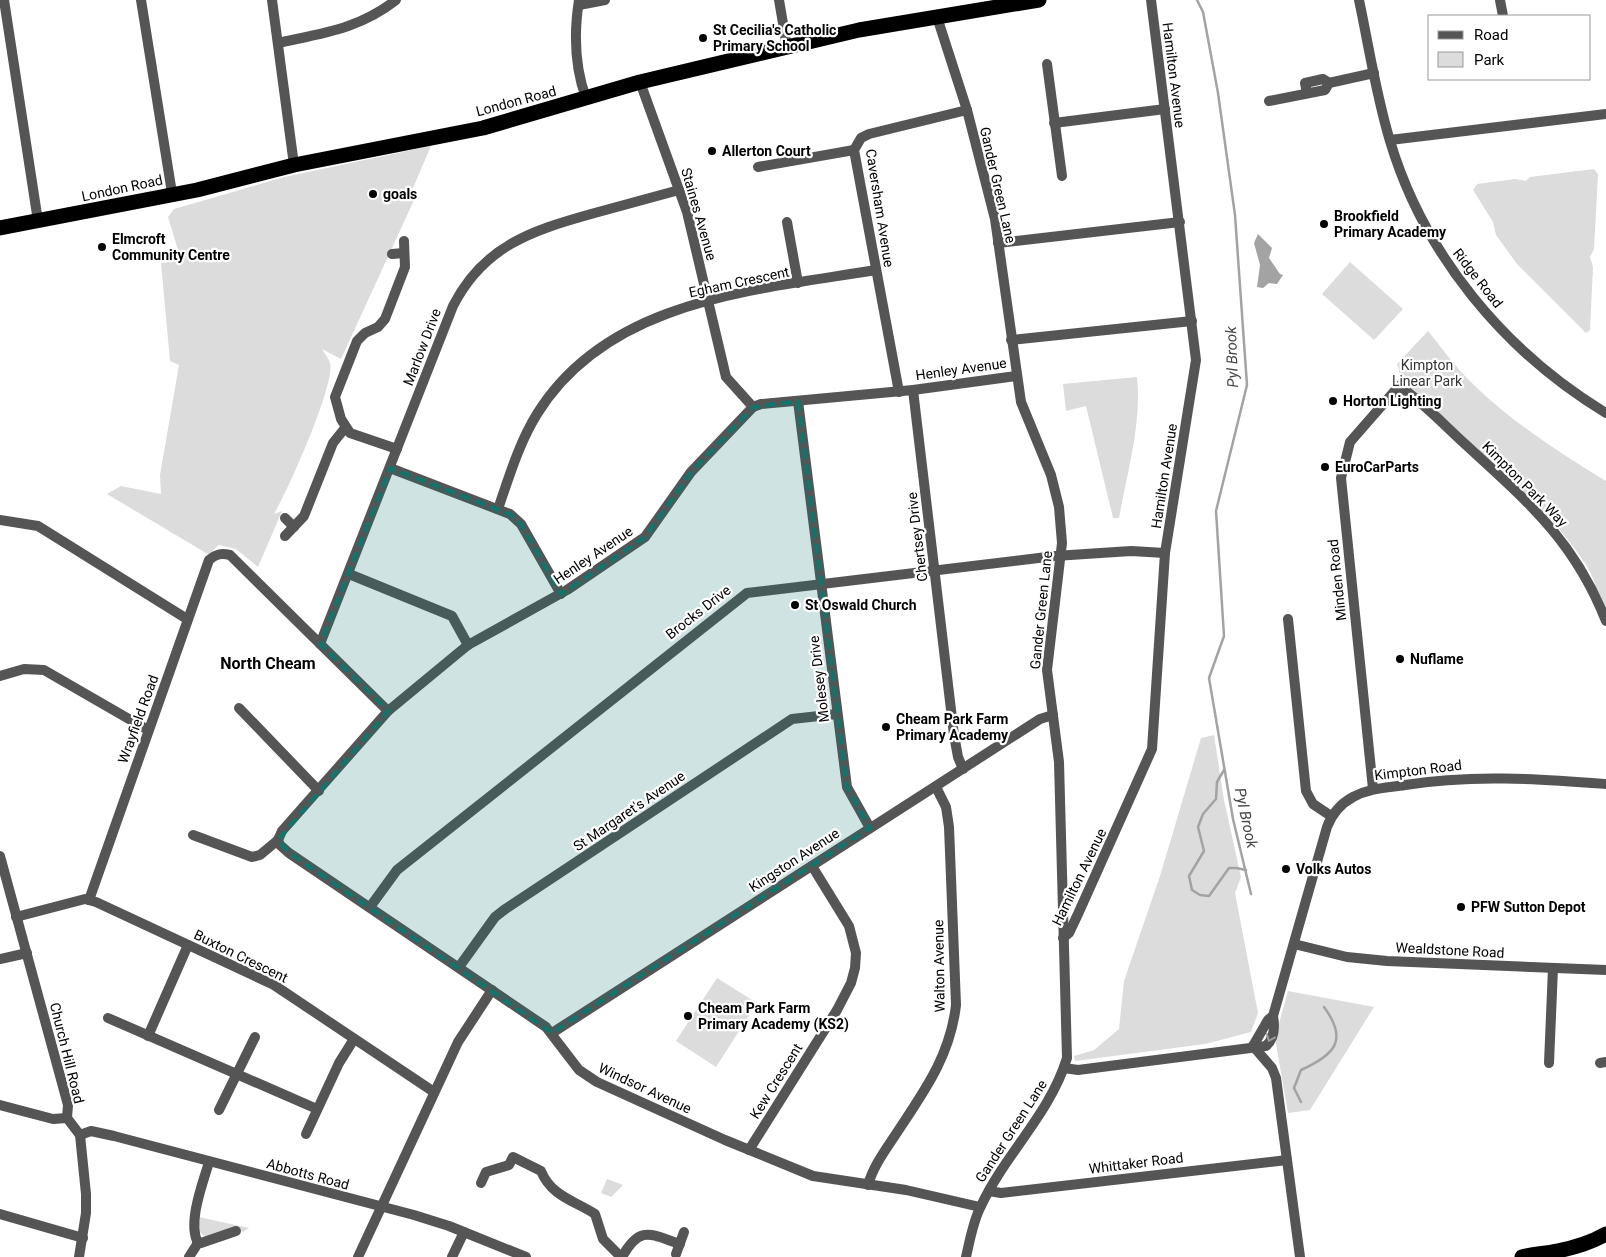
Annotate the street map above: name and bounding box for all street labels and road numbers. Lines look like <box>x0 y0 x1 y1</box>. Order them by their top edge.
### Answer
street label: Hamilton Avenue <box>1160 21 1188 129</box>
street label: London Road <box>474 83 558 119</box>
street label: Gander Green Lane <box>977 125 1019 245</box>
street label: Caversham Avenue <box>863 148 897 268</box>
street label: Staines Avenue <box>678 166 720 262</box>
street label: London Road <box>80 172 164 204</box>
street label: Ridge Road <box>1450 245 1506 311</box>
street label: Egham Crescent <box>687 263 791 300</box>
street label: Marlow Drive <box>400 306 444 388</box>
street label: Henley Avenue <box>914 355 1008 383</box>
street label: Hamilton Avenue <box>1148 422 1180 530</box>
street label: Kimpton Park Way <box>1479 438 1571 530</box>
street label: Chertsey Drive <box>904 491 930 583</box>
street label: Henley Avenue <box>550 523 636 587</box>
street label: Minden Road <box>1325 538 1349 622</box>
street label: Gander Green Lane <box>1027 550 1055 670</box>
street label: Brocks Drive <box>662 582 734 642</box>
street label: Molesey Drive <box>806 635 832 723</box>
street label: Wrayfield Road <box>115 673 161 765</box>
street label: Kimpton Road <box>1373 757 1463 783</box>
street label: St Margaret's Avenue <box>570 768 688 854</box>
street label: Kingston Avenue <box>746 825 842 895</box>
street label: Hamilton Avenue <box>1049 826 1109 928</box>
street label: Walton Avenue <box>930 920 948 1012</box>
street label: Buxton Crescent <box>191 926 291 986</box>
street label: Wealdstone Road <box>1395 939 1505 961</box>
street label: Church Hill Road <box>47 1001 87 1105</box>
street label: Kew Crescent <box>747 1040 806 1121</box>
street label: Windsor Avenue <box>596 1059 694 1117</box>
street label: Gander Green Lane <box>972 1077 1050 1185</box>
street label: Whittaker Road <box>1088 1149 1184 1177</box>
street label: Abbotts Road <box>265 1155 351 1193</box>

